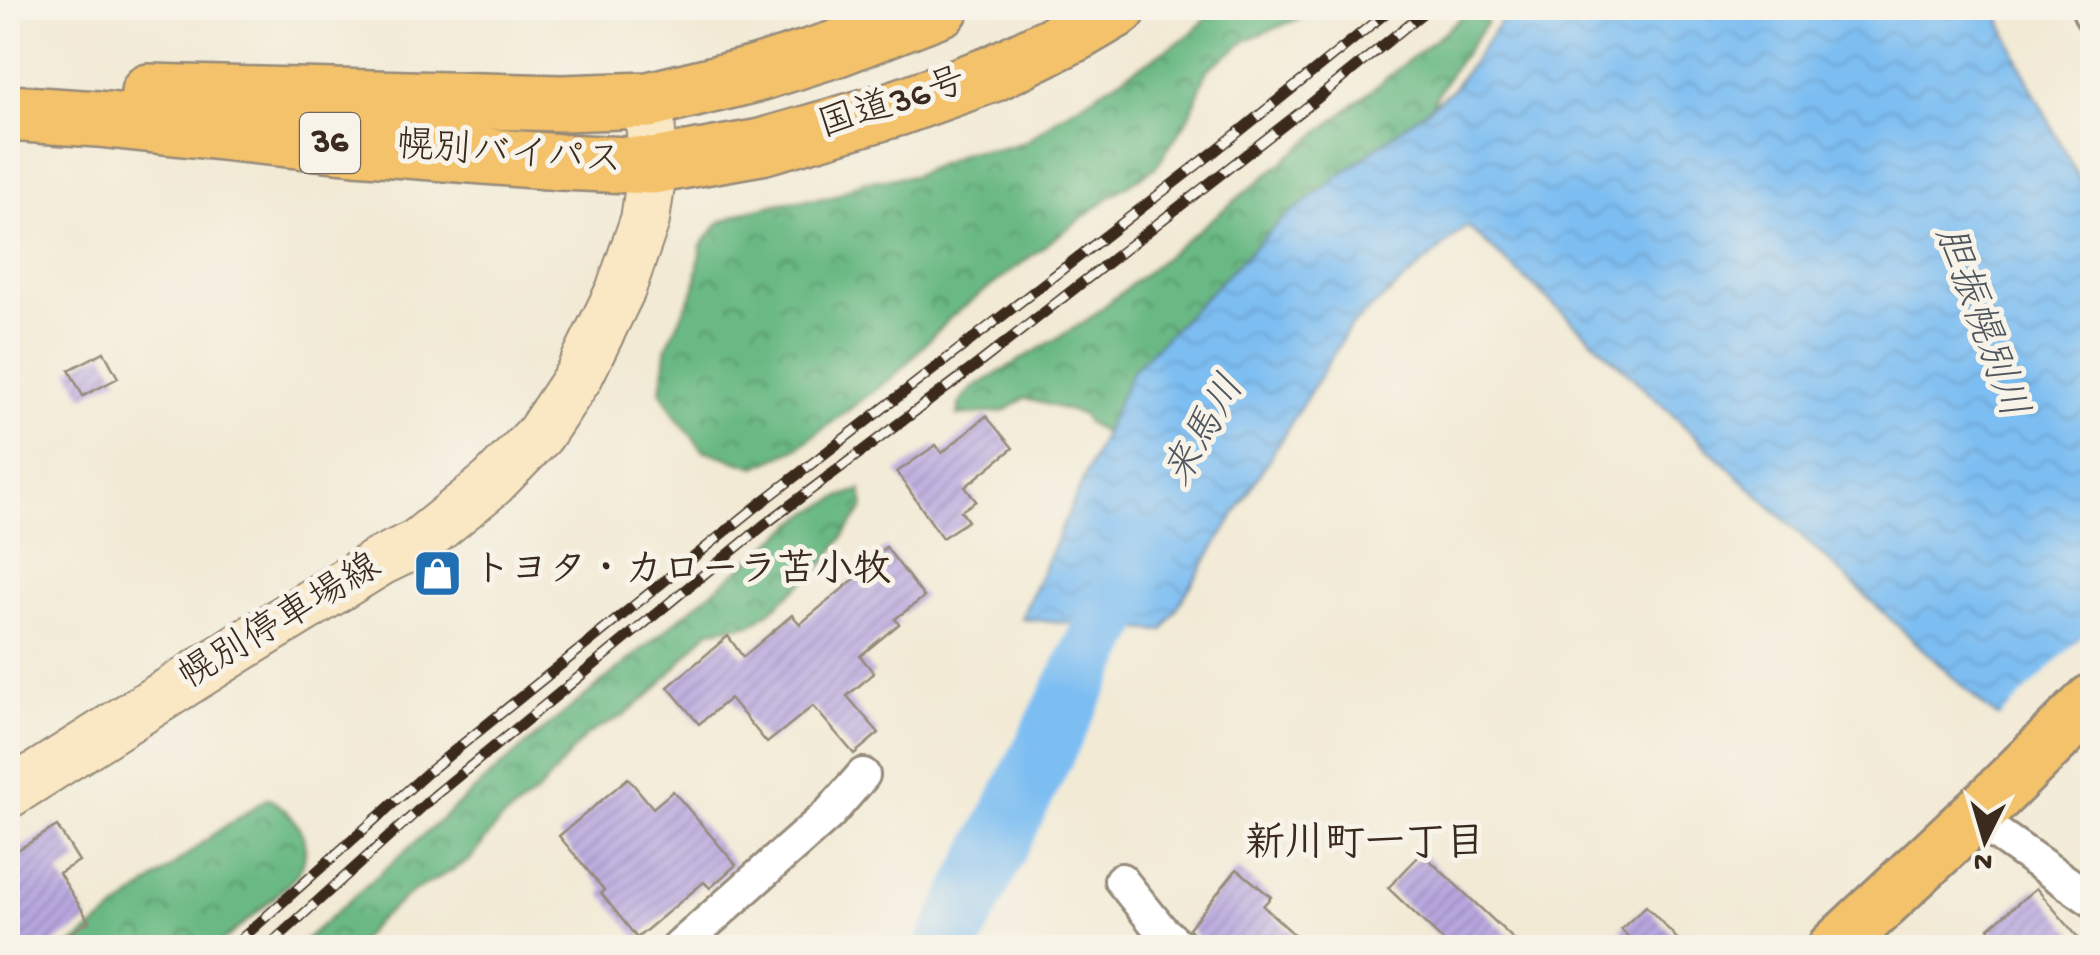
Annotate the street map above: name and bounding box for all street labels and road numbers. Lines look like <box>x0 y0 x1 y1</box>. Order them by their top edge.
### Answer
street label: 国道36号 <box>813 60 973 151</box>
road number: 36 <box>300 113 360 173</box>
street label: 幌別バイパス <box>394 124 624 186</box>
street label: 幌別停車場線 <box>171 545 390 702</box>

